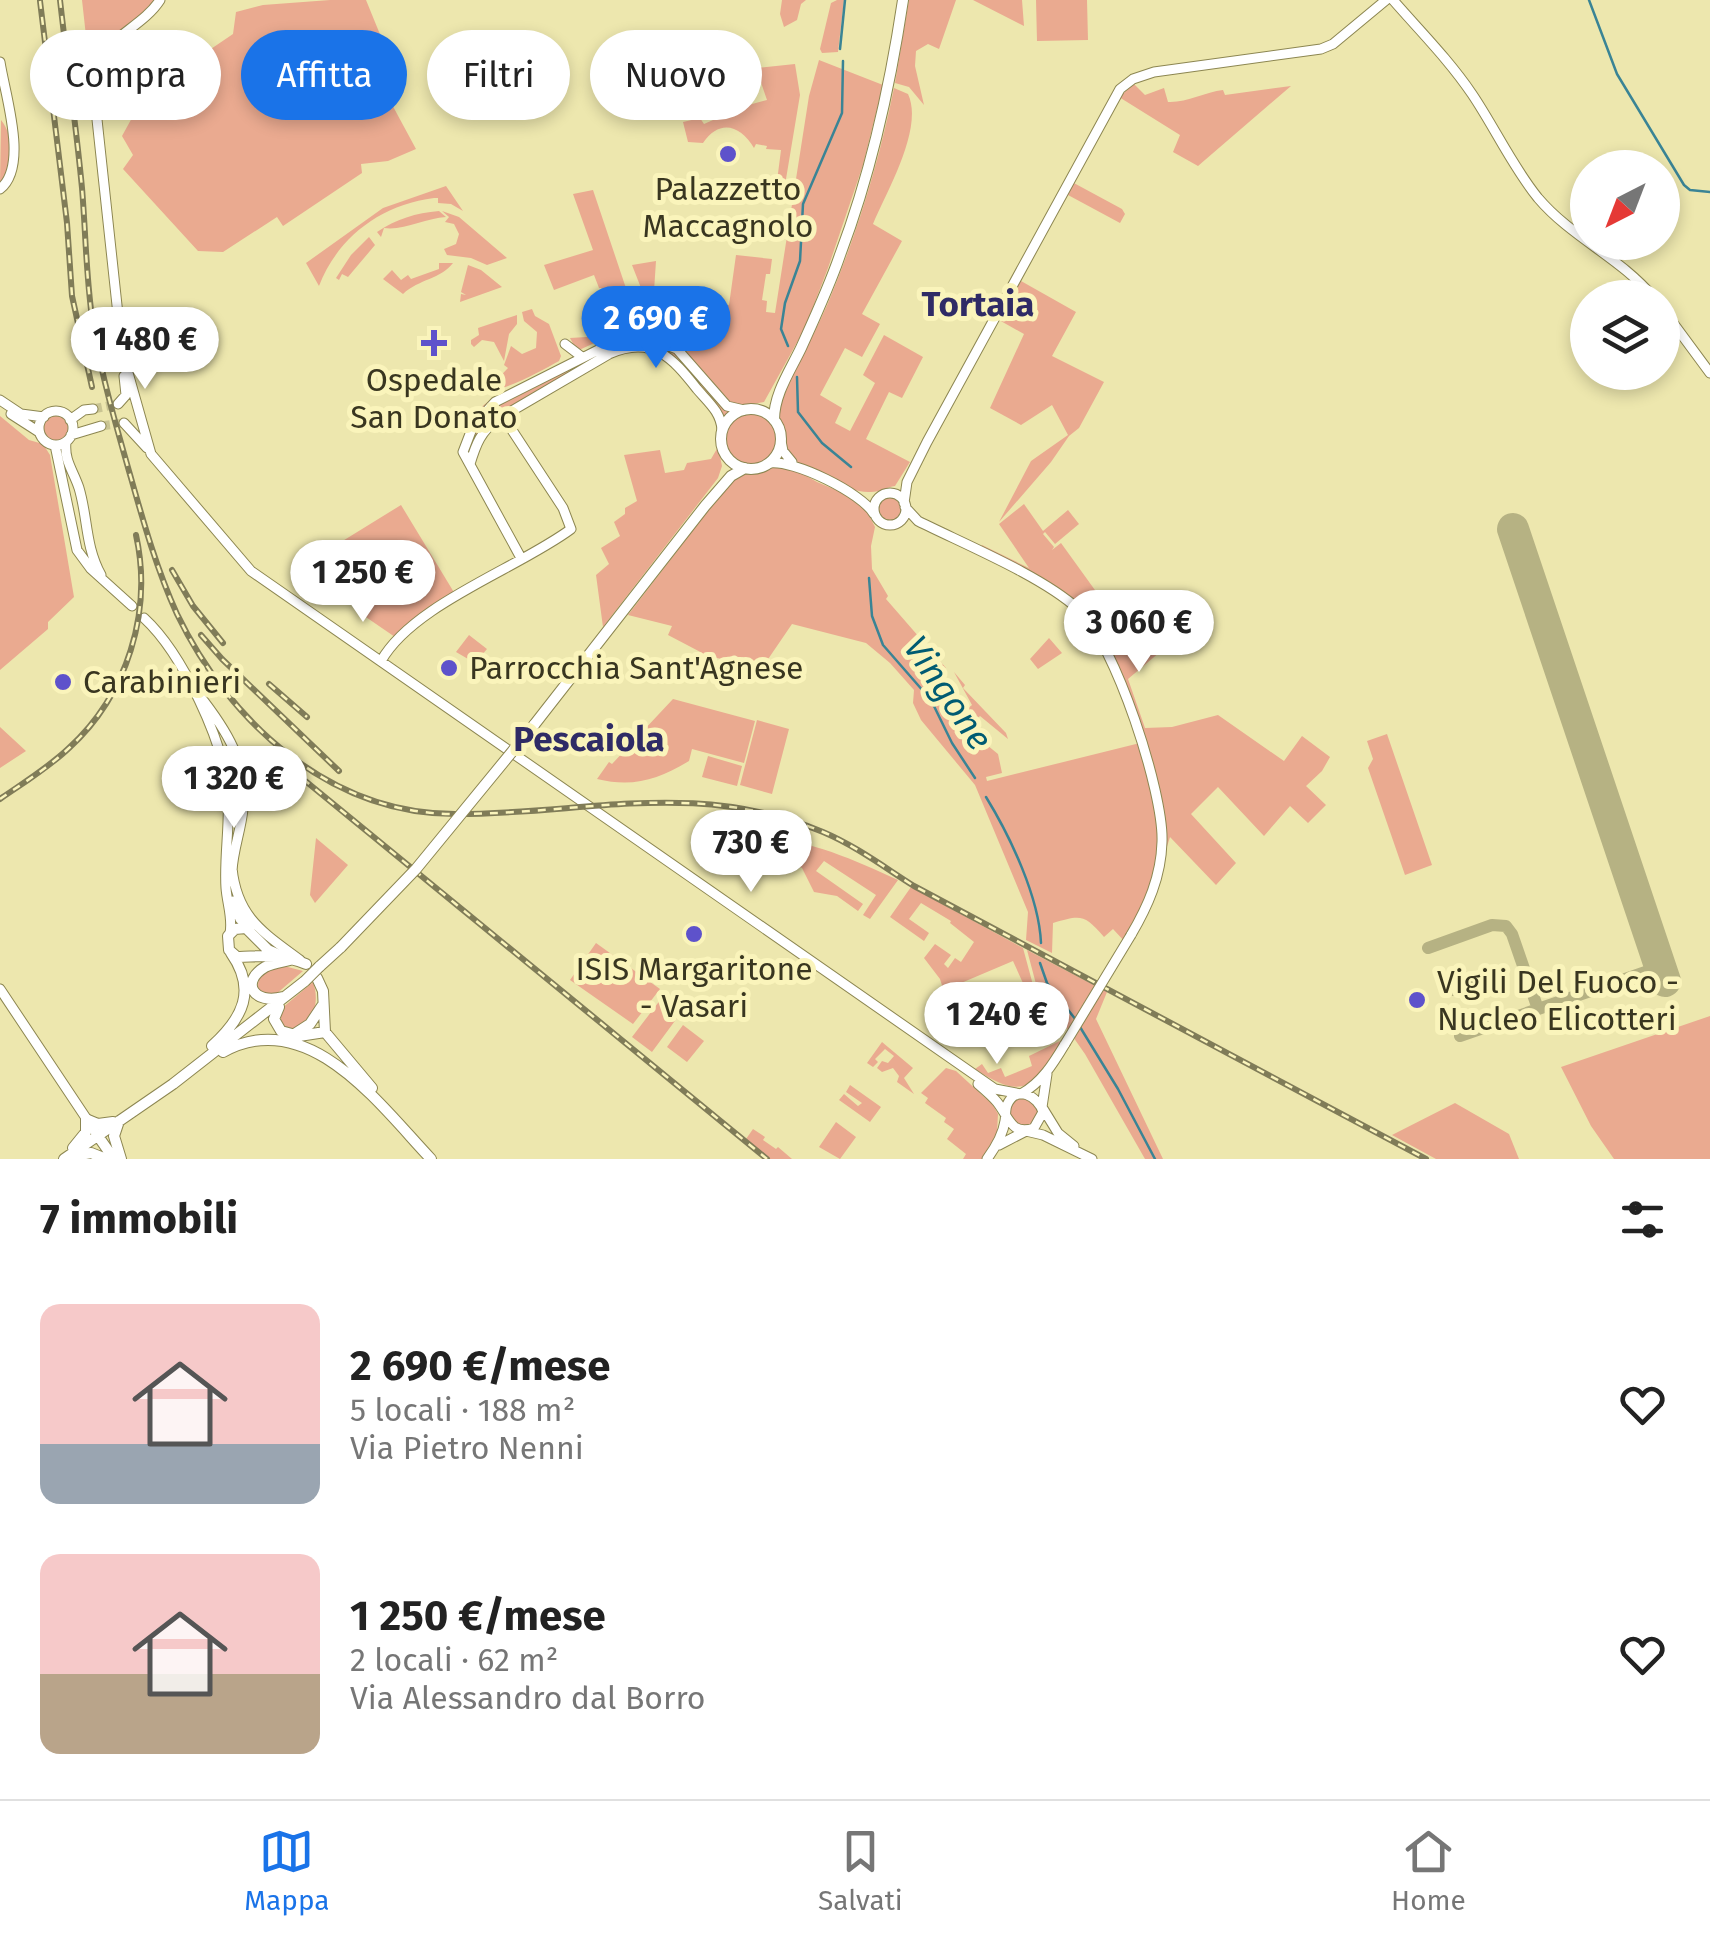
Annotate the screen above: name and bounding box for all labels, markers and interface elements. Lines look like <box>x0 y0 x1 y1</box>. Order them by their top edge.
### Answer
chip: Compra <box>30 30 221 120</box>
chip: Affitta <box>241 30 407 120</box>
chip: Filtri <box>427 30 570 120</box>
chip: Nuovo <box>590 30 762 120</box>
marker: Palazzetto Maccagnolo <box>717 143 739 165</box>
north arrow <box>1570 150 1680 260</box>
map controls <box>1570 150 1680 390</box>
place label: Palazzetto Maccagnolo <box>642 170 814 245</box>
button: layers <box>1570 280 1680 390</box>
district label: Tortaia <box>922 283 1034 325</box>
pin: 2 690 € <box>564 286 748 371</box>
text: 2 690 € <box>604 299 708 337</box>
pin: 1 480 € <box>53 307 237 392</box>
text: 1 480 € <box>93 320 197 358</box>
marker: Ospedale San Donato <box>421 330 447 356</box>
place label: Ospedale San Donato <box>350 361 518 436</box>
pin: 1 250 € <box>271 540 455 625</box>
text: 1 250 € <box>312 553 414 591</box>
pin: 3 060 € <box>1047 590 1231 675</box>
text: 3 060 € <box>1086 603 1192 641</box>
water label: Vingone <box>895 628 1001 758</box>
place label: Parrocchia Sant'Agnese <box>469 649 804 687</box>
marker: Parrocchia Sant'Agnese <box>438 657 460 679</box>
place label: Carabinieri <box>83 663 241 701</box>
marker: Carabinieri <box>52 671 74 693</box>
district label: Pescaiola <box>513 718 665 760</box>
pin: 1 320 € <box>142 746 326 831</box>
text: 1 320 € <box>184 759 284 797</box>
pin: 730 € <box>681 810 821 895</box>
text: 730 € <box>713 823 789 861</box>
marker: ISIS Margaritone - Vasari <box>683 923 705 945</box>
place label: ISIS Margaritone - Vasari <box>575 950 813 1025</box>
place label: Vigili Del Fuoco - Nucleo Elicotteri <box>1437 963 1679 1038</box>
pin: 1 240 € <box>905 982 1089 1067</box>
marker: Vigili Del Fuoco - Nucleo Elicotteri <box>1406 989 1428 1011</box>
text: 1 240 € <box>946 995 1048 1033</box>
icon: filters <box>1615 1192 1670 1247</box>
text: 7 immobili <box>40 1194 238 1244</box>
text: 2 690 €/mese <box>350 1341 610 1391</box>
icon: home <box>120 1344 240 1464</box>
icon: heart <box>1615 1377 1670 1432</box>
text: 5 locali · 188 m² <box>350 1391 575 1429</box>
text: Via Pietro Nenni <box>350 1429 584 1467</box>
text: 1 250 €/mese <box>350 1591 606 1641</box>
icon: home <box>120 1594 240 1714</box>
icon: heart <box>1615 1627 1670 1682</box>
text: 2 locali · 62 m² <box>350 1641 558 1679</box>
text: Via Alessandro dal Borro <box>350 1679 705 1717</box>
tab: Mappa <box>244 1824 329 1917</box>
tab: Salvati <box>818 1824 903 1917</box>
tab: Home <box>1391 1824 1466 1917</box>

